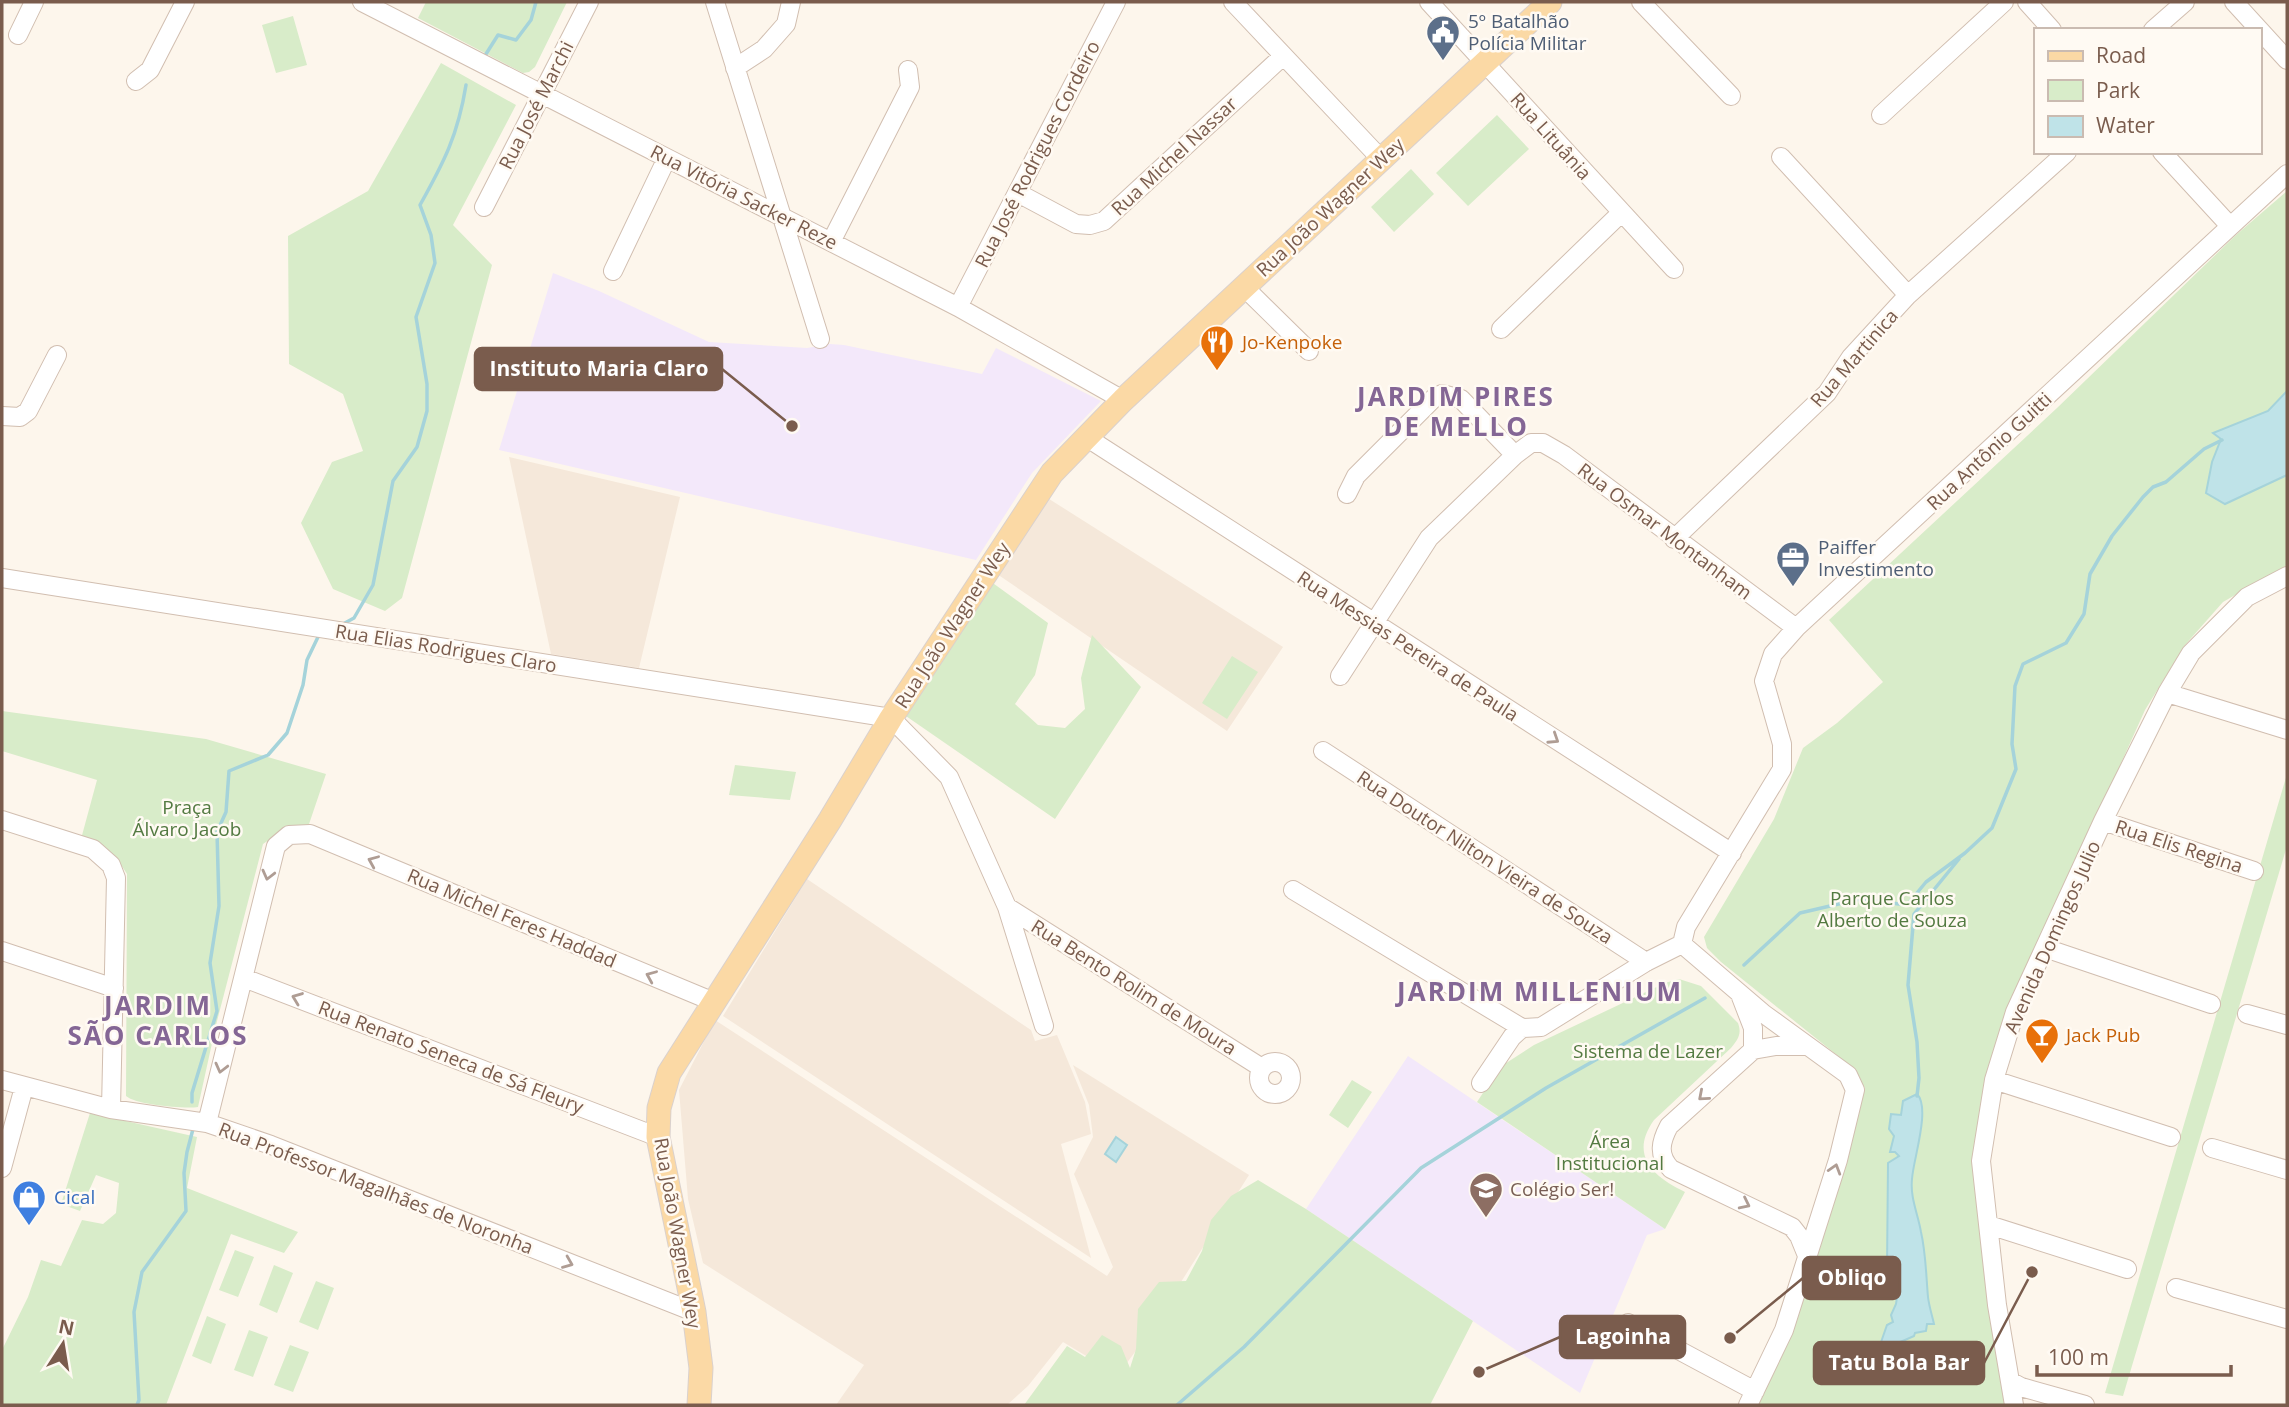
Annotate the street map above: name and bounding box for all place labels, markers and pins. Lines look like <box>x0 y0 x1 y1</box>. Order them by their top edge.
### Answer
place label: 5º Batalhão Polícia Militar <box>1468 8 1587 56</box>
public building icon: 5º Batalhão Polícia Militar <box>1424 13 1462 62</box>
restaurant icon: Jo-Kenpoke <box>1198 323 1236 372</box>
place label: Jo-Kenpoke <box>1240 329 1342 355</box>
callout: Instituto Maria Claro <box>475 348 722 390</box>
place label: Paiffer Investimento <box>1818 534 1934 582</box>
office icon: Paiffer Investimento <box>1774 539 1812 588</box>
bar icon: Jack Pub <box>2023 1016 2061 1065</box>
place label: Jack Pub <box>2064 1022 2140 1048</box>
school or university icon: Colégio Ser! <box>1467 1170 1505 1219</box>
place label: Colégio Ser! <box>1510 1176 1614 1202</box>
shop icon: Cical <box>10 1178 48 1227</box>
place label: Cical <box>54 1184 95 1210</box>
callout: Obliqo <box>1803 1257 1900 1299</box>
callout: Lagoinha <box>1560 1316 1685 1358</box>
callout: Tatu Bola Bar <box>1814 1342 1984 1384</box>

